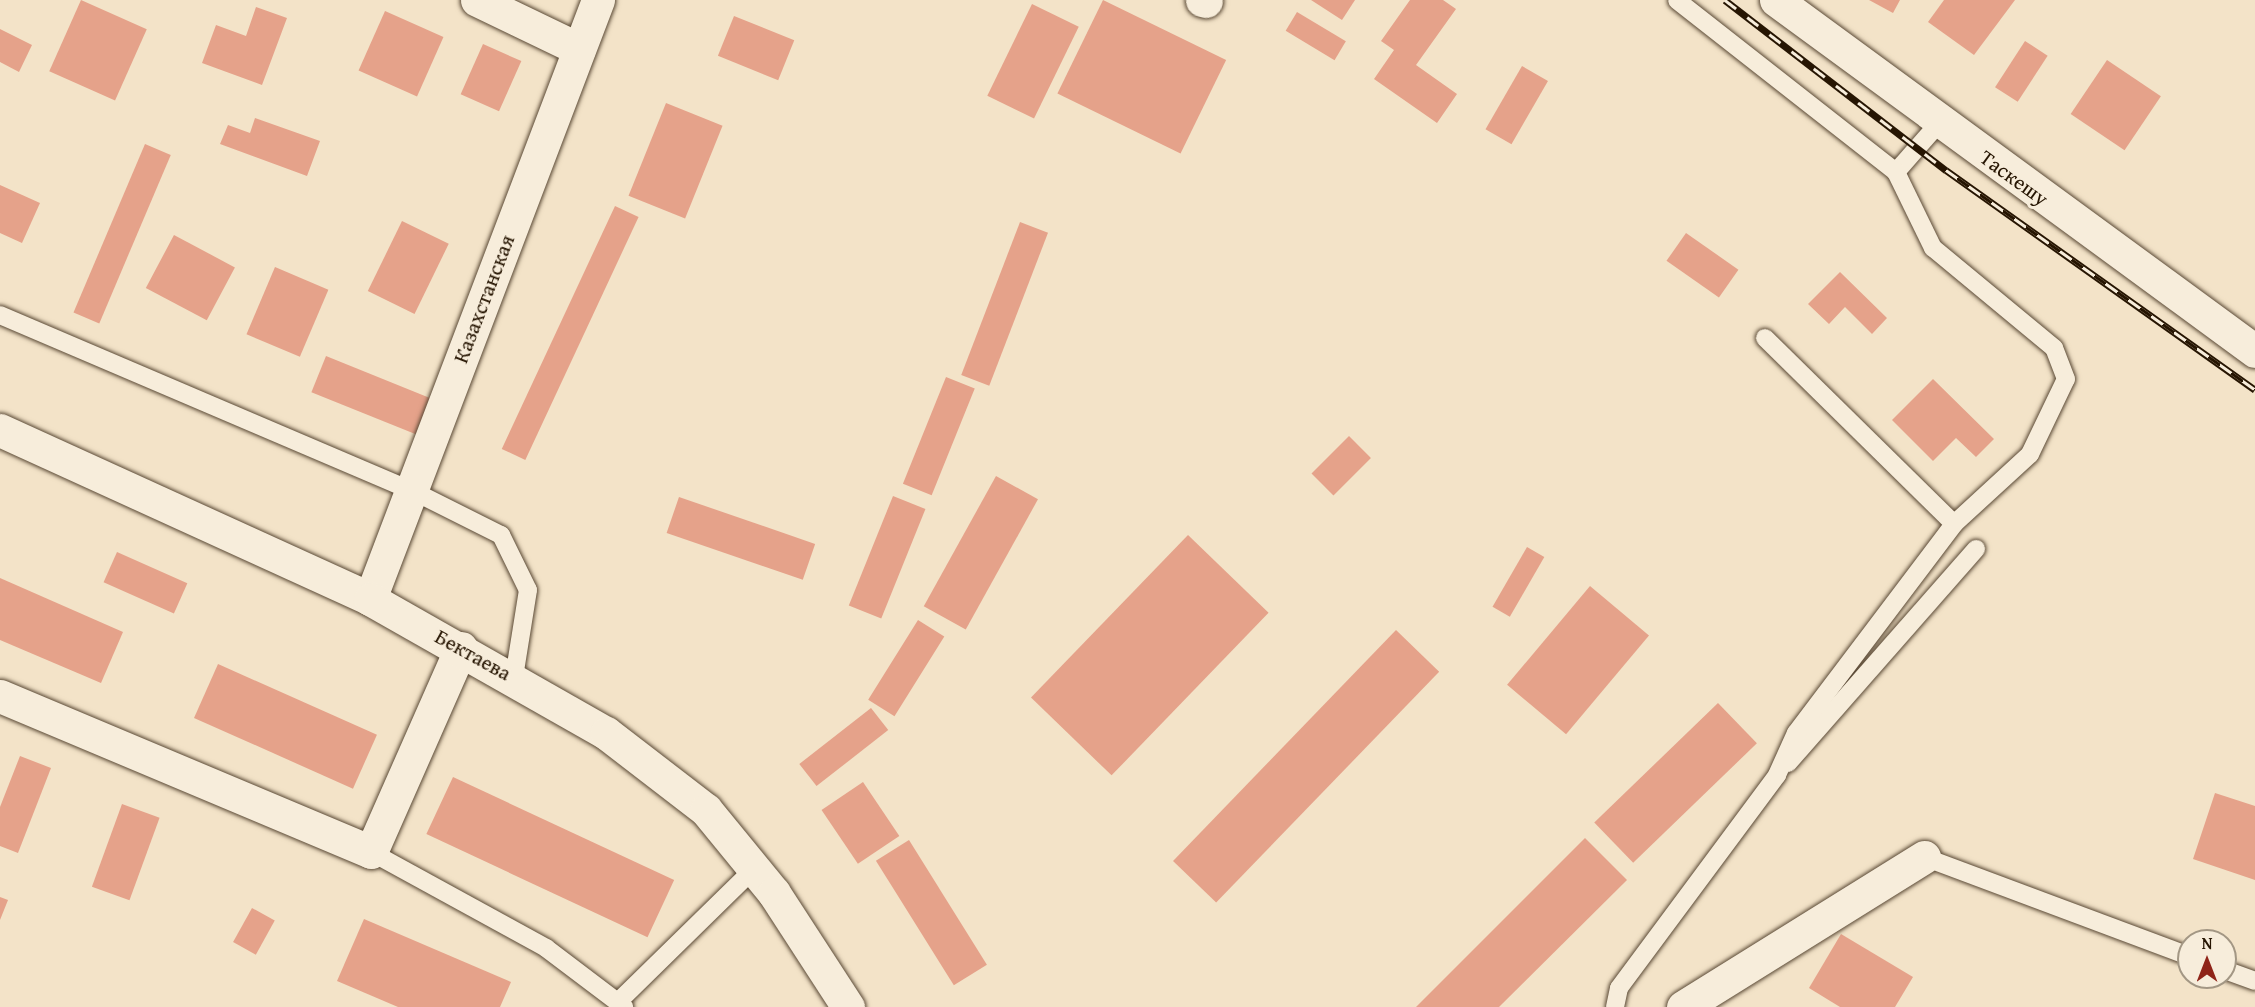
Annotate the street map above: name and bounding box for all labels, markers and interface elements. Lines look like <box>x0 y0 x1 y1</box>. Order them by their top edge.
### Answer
street label: Таскешу <box>1975 145 2053 211</box>
street label: Казахстанская <box>448 231 520 367</box>
street label: Бектаева <box>431 624 515 686</box>
north arrow <box>2177 929 2237 989</box>
text: N <box>2202 931 2212 955</box>

